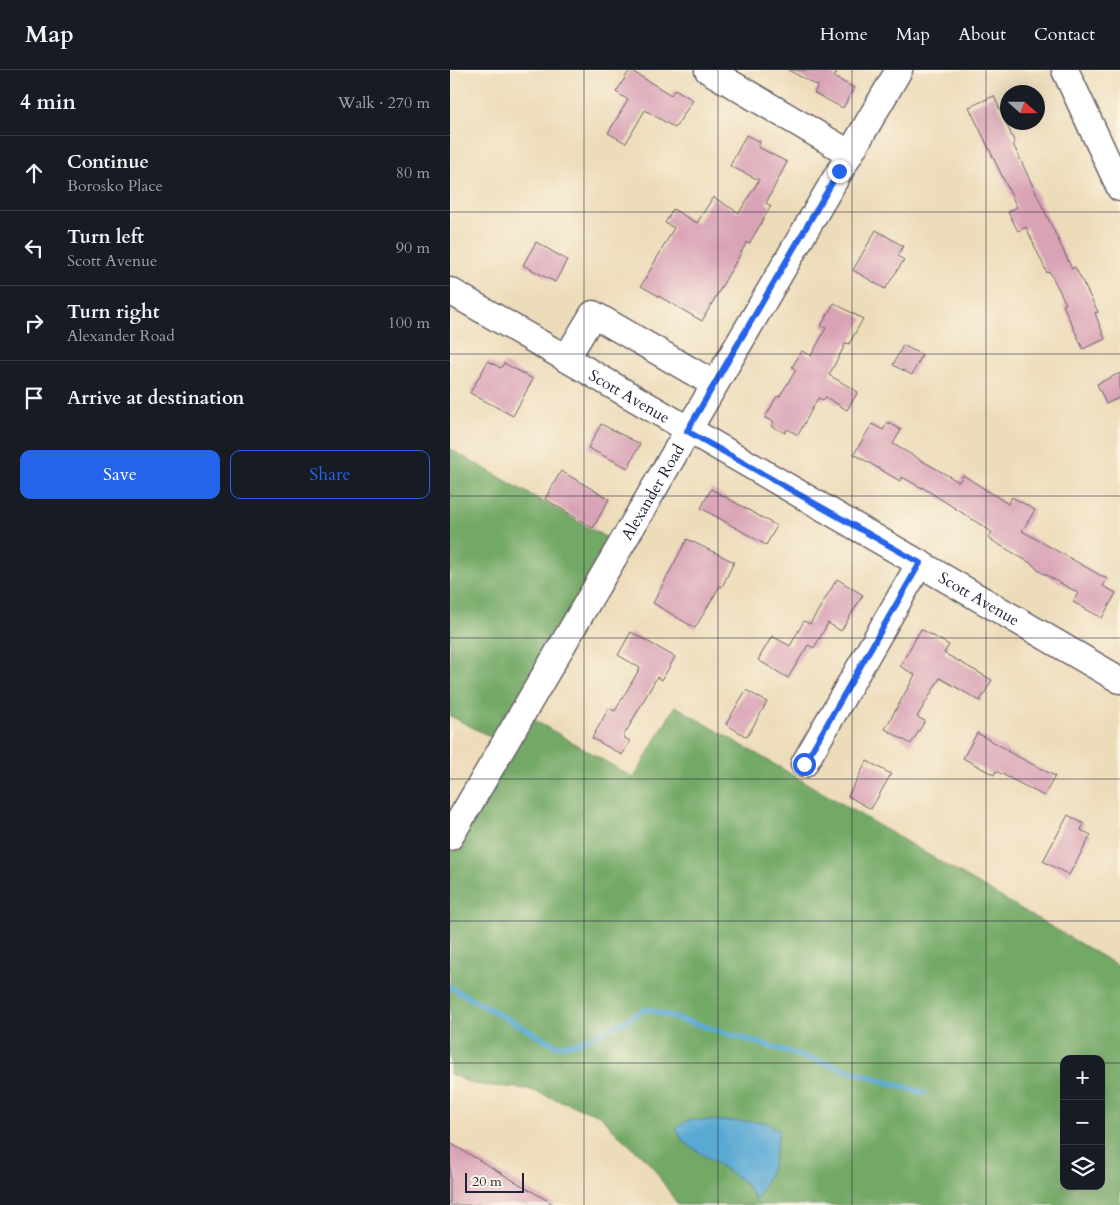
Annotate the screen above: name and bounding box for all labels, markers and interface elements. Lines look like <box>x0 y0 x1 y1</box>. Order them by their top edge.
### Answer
text: Map <box>25 18 74 51</box>
text: Home <box>820 22 868 47</box>
text: Map <box>896 22 930 47</box>
text: About <box>958 22 1006 47</box>
text: Contact <box>1034 22 1095 47</box>
north arrow <box>1000 85 1045 130</box>
text: 4 min <box>20 88 76 117</box>
text: Walk · 270 m <box>338 92 430 114</box>
text: Continue <box>67 149 149 175</box>
icon: ahead <box>20 159 48 187</box>
route end <box>828 160 851 183</box>
text: 80 m <box>396 162 430 184</box>
text: Borosko Place <box>67 175 163 197</box>
text: Turn left <box>67 224 144 250</box>
icon: left <box>20 234 48 262</box>
text: 90 m <box>396 237 430 259</box>
text: Scott Avenue <box>67 250 157 272</box>
text: Turn right <box>67 299 159 325</box>
icon: right <box>20 309 48 337</box>
text: 100 m <box>388 312 430 334</box>
text: Alexander Road <box>67 325 175 347</box>
street label: Scott Avenue <box>585 365 674 429</box>
icon: arrive <box>20 384 48 412</box>
text: Arrive at destination <box>67 385 244 411</box>
street label: Alexander Road <box>616 440 690 544</box>
button: Save <box>20 450 220 499</box>
button: Share <box>230 450 430 499</box>
street label: Scott Avenue <box>934 567 1023 631</box>
route start <box>793 753 816 776</box>
map controls <box>1060 1055 1105 1190</box>
button: + <box>1060 1055 1105 1100</box>
button: − <box>1060 1100 1105 1145</box>
button: layers <box>1060 1145 1105 1190</box>
scale bar <box>465 1170 524 1193</box>
text: 20 m <box>472 1172 502 1191</box>

